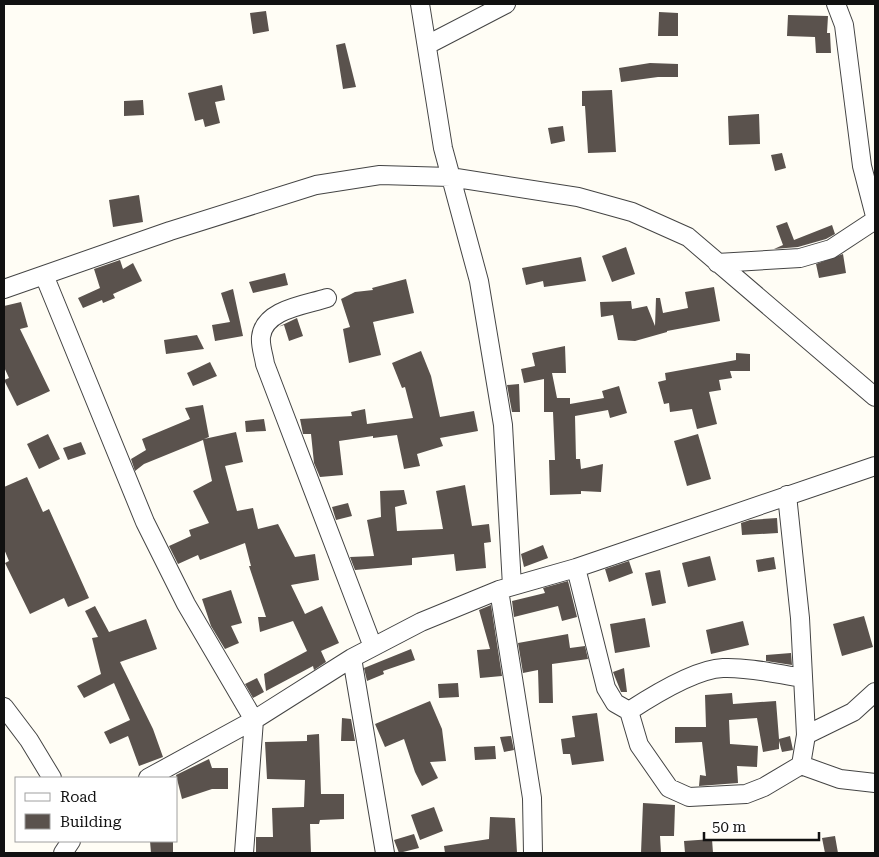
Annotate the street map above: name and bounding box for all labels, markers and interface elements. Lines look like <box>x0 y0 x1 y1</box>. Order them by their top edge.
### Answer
legend <box>15 777 178 842</box>
text: Road <box>60 788 97 806</box>
scale bar <box>704 810 819 842</box>
text: Building <box>60 813 122 831</box>
text: 50 m <box>712 818 747 836</box>

